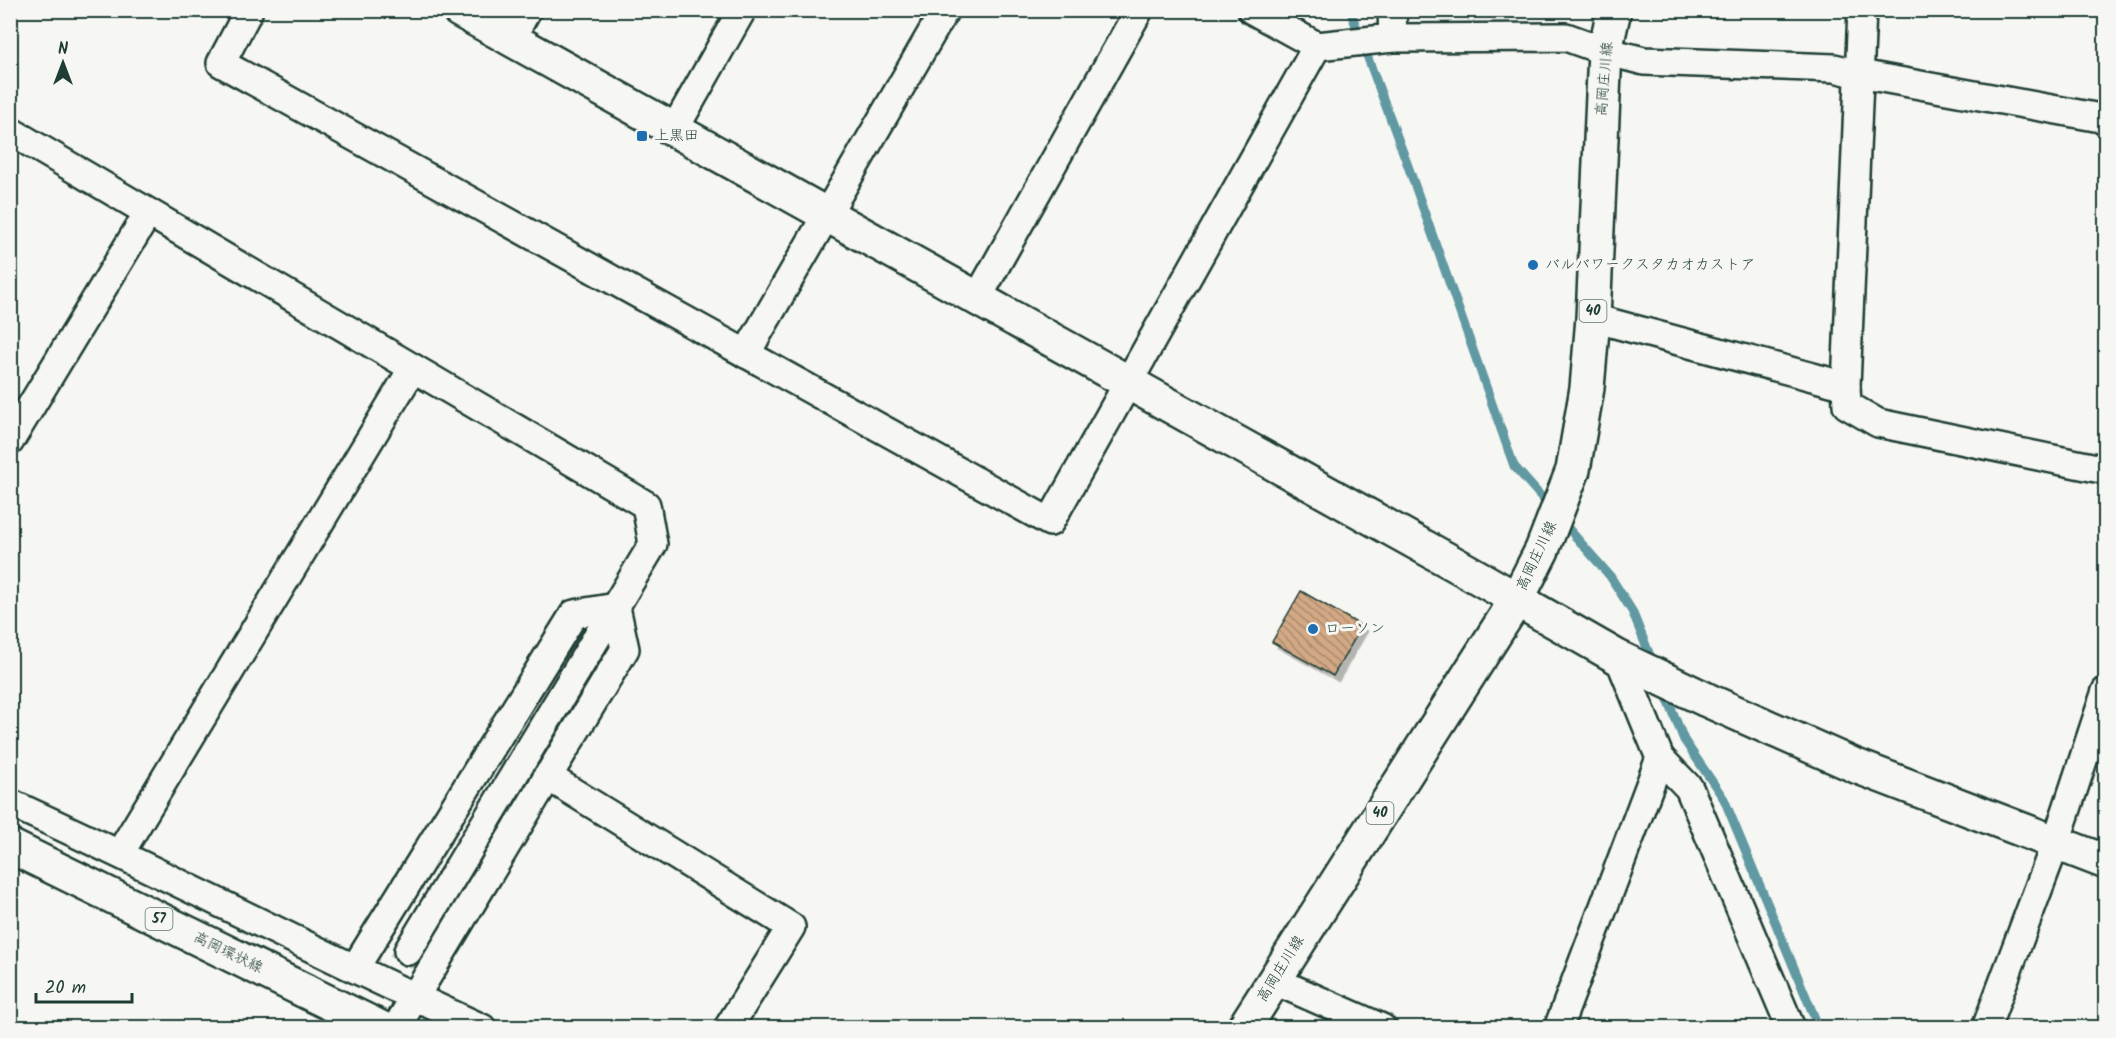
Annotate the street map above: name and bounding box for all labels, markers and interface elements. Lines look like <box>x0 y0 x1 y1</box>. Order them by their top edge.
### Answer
north arrow <box>33 33 93 93</box>
text: N <box>58 37 68 62</box>
street label: 高岡庄川線 <box>1590 41 1620 117</box>
place label: 上黒田 <box>654 124 699 148</box>
marker: 上黒田 <box>635 129 649 143</box>
place label: バルバワークスタカオカストア <box>1545 253 1756 277</box>
marker: バルバワークスタカオカストア <box>1526 258 1540 272</box>
road number: 40 <box>1580 300 1606 322</box>
street label: 高岡庄川線 <box>1510 517 1564 595</box>
place label: ローソン <box>1325 617 1385 641</box>
marker: ローソン <box>1306 622 1320 636</box>
road number: 40 <box>1366 802 1394 824</box>
road number: 57 <box>146 908 172 930</box>
street label: 高岡環状線 <box>189 926 267 980</box>
street label: 高岡庄川線 <box>1251 931 1311 1007</box>
scale bar <box>36 966 132 1004</box>
text: 20 m <box>45 974 86 1003</box>

